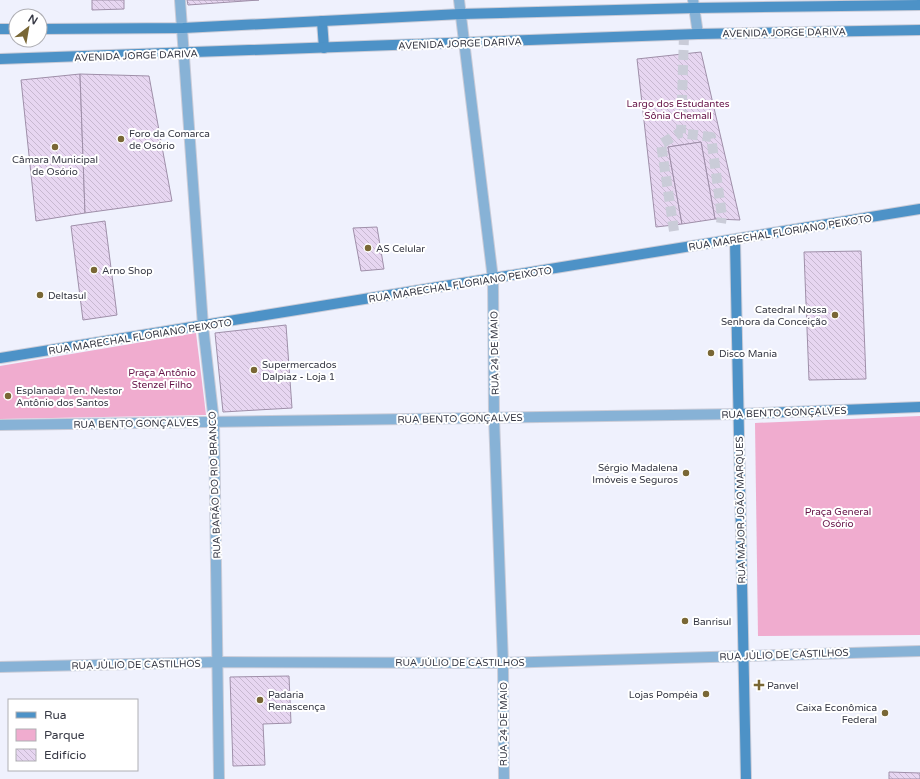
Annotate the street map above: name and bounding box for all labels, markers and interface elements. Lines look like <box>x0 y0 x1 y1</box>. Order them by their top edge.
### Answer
north arrow <box>8 8 48 48</box>
text: N <box>26 12 40 28</box>
street label: AVENIDA JORGE DARIVA <box>722 26 846 40</box>
street label: AVENIDA JORGE DARIVA <box>398 36 522 52</box>
street label: AVENIDA JORGE DARIVA <box>74 48 198 64</box>
park label: Largo dos Estudantes Sônia Chemall <box>627 98 730 122</box>
place label: Foro da Comarca de Osório <box>129 128 210 152</box>
marker: Foro da Comarca de Osório <box>116 134 126 144</box>
marker: Câmara Municipal de Osório <box>50 142 60 152</box>
place label: Câmara Municipal de Osório <box>12 154 98 178</box>
street label: RUA MARECHAL FLORIANO PEIXOTO <box>687 213 873 253</box>
marker: AS Celular <box>363 243 373 253</box>
place label: AS Celular <box>376 243 425 255</box>
marker: Arno Shop <box>89 265 99 275</box>
place label: Arno Shop <box>102 265 153 277</box>
street label: RUA MARECHAL FLORIANO PEIXOTO <box>367 265 553 305</box>
marker: Deltasul <box>35 290 45 300</box>
place label: Deltasul <box>48 290 86 302</box>
place label: Catedral Nossa Senhora da Conceição <box>721 304 827 328</box>
marker: Catedral Nossa Senhora da Conceição <box>830 310 840 320</box>
street label: RUA 24 DE MAIO <box>488 311 502 395</box>
street label: RUA MARECHAL FLORIANO PEIXOTO <box>47 317 233 357</box>
marker: Disco Mania <box>706 348 716 358</box>
place label: Disco Mania <box>719 348 777 360</box>
place label: Supermercados Dalpiaz - Loja 1 <box>262 359 337 383</box>
marker: Supermercados Dalpiaz - Loja 1 <box>249 365 259 375</box>
park label: Praça Antônio Stenzel Filho <box>128 367 196 391</box>
place label: Esplanada Ten. Nestor Antônio dos Santos <box>16 385 122 409</box>
marker: Esplanada Ten. Nestor Antônio dos Santos <box>3 391 13 401</box>
street label: RUA BENTO GONÇALVES <box>721 405 847 421</box>
street label: RUA BARÃO DO RIO BRANCO <box>206 411 224 559</box>
street label: RUA BENTO GONÇALVES <box>397 412 523 426</box>
street label: RUA BENTO GONÇALVES <box>73 417 199 431</box>
street label: RUA MAJOR JOÃO MARQUES <box>734 436 748 584</box>
place label: Sérgio Madalena Imóveis e Seguros <box>592 462 678 486</box>
marker: Sérgio Madalena Imóveis e Seguros <box>681 468 691 478</box>
park label: Praça General Osório <box>805 506 871 530</box>
marker: Banrisul <box>680 616 690 626</box>
place label: Banrisul <box>693 616 731 628</box>
street label: RUA JÚLIO DE CASTILHOS <box>719 647 849 663</box>
street label: RUA JÚLIO DE CASTILHOS <box>395 657 525 669</box>
street label: RUA JÚLIO DE CASTILHOS <box>71 658 201 672</box>
marker: Panvel <box>754 680 764 690</box>
place label: Panvel <box>767 680 798 692</box>
street label: RUA 24 DE MAIO <box>498 682 510 766</box>
place label: Padaria Renascença <box>268 689 325 713</box>
place label: Lojas Pompéia <box>629 689 698 701</box>
marker: Lojas Pompéia <box>701 689 711 699</box>
marker: Padaria Renascença <box>255 695 265 705</box>
legend <box>8 699 138 771</box>
place label: Caixa Econômica Federal <box>796 702 877 726</box>
text: Rua <box>44 708 67 722</box>
marker: Caixa Econômica Federal <box>880 708 890 718</box>
text: Parque <box>44 728 85 742</box>
text: Edifício <box>44 748 86 762</box>

